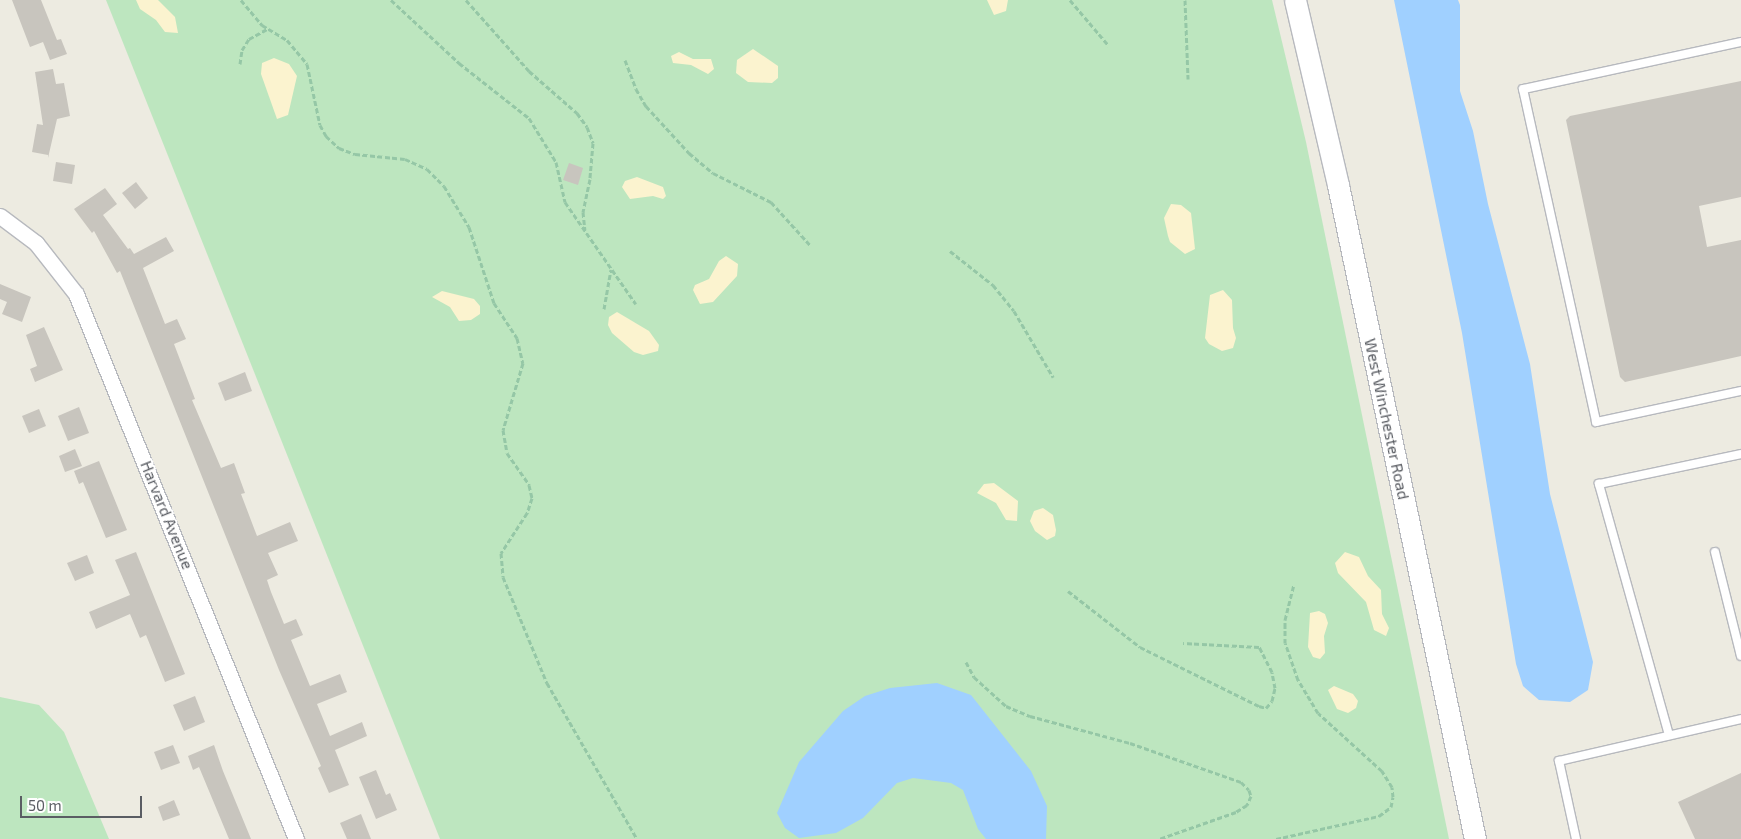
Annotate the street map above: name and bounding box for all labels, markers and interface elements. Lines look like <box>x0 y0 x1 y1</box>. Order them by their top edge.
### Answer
street label: West Winchester Road <box>1360 336 1414 502</box>
street label: Harvard Avenue <box>136 458 198 572</box>
scale bar <box>22 786 145 818</box>
text: 50 m <box>28 796 62 814</box>

